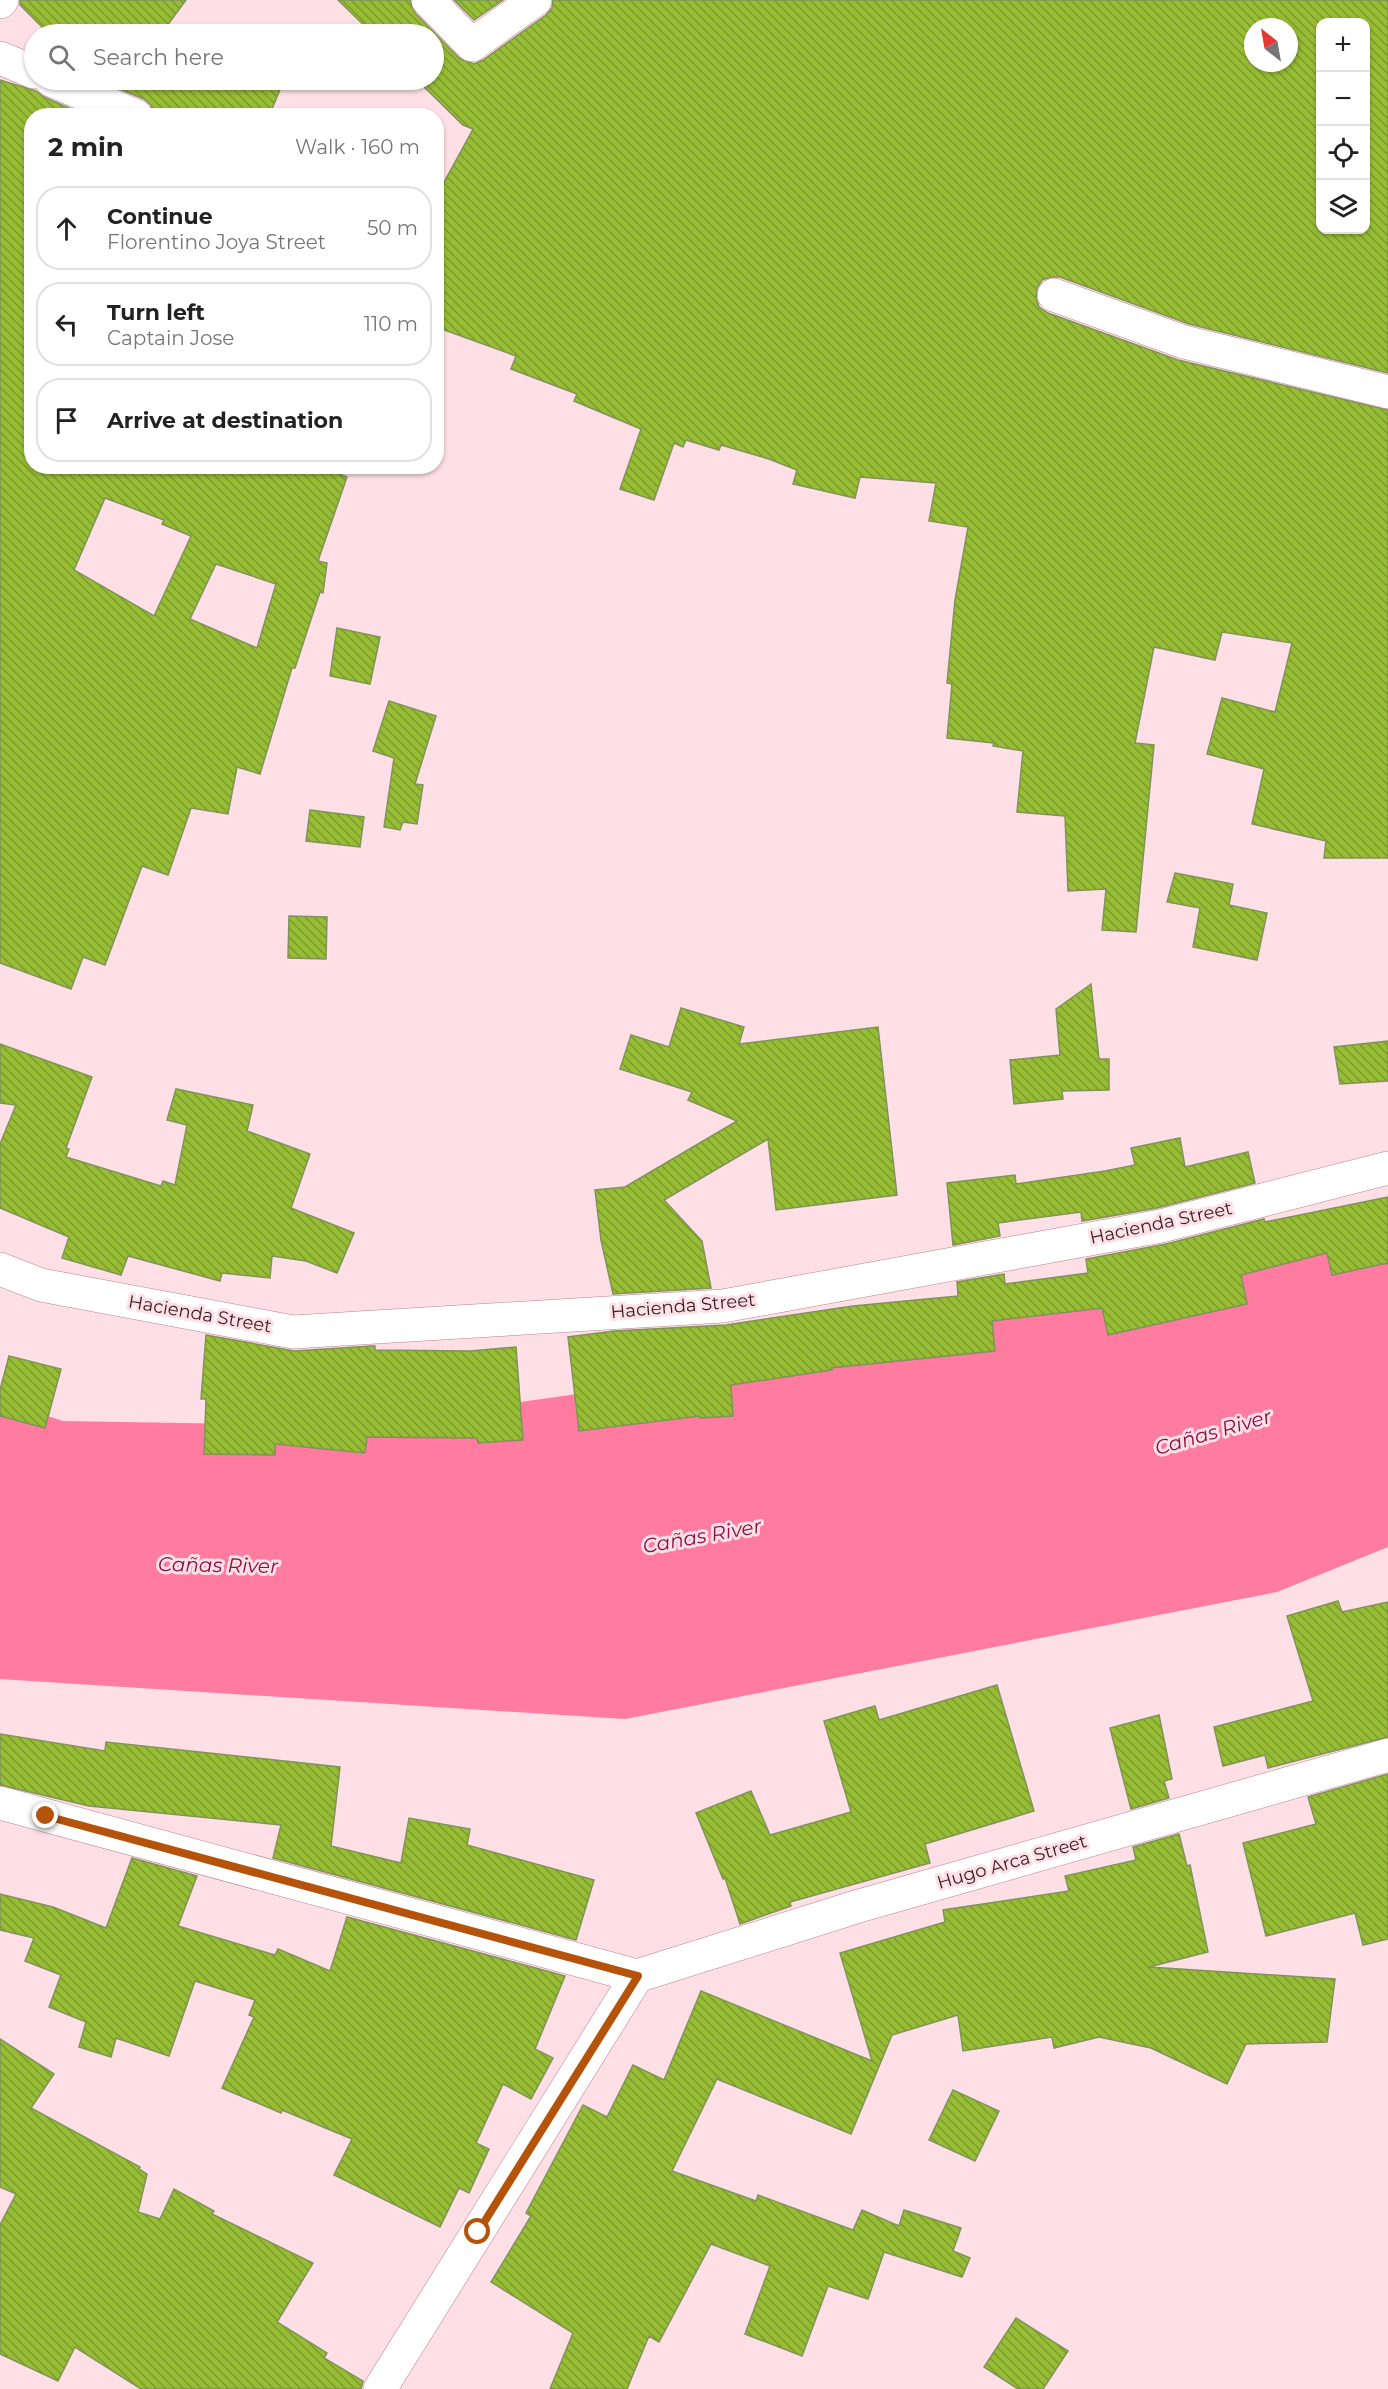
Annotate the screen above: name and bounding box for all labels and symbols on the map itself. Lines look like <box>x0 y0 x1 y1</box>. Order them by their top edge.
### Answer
north arrow <box>1244 18 1298 72</box>
street label: Hacienda Street <box>1088 1197 1234 1249</box>
street label: Hacienda Street <box>610 1289 756 1323</box>
street label: Hacienda Street <box>127 1291 273 1337</box>
water label: Cañas River <box>1152 1404 1275 1460</box>
water label: Cañas River <box>641 1514 764 1558</box>
water label: Cañas River <box>158 1552 279 1578</box>
route end <box>32 1802 58 1828</box>
street label: Hugo Arca Street <box>935 1830 1089 1894</box>
route start <box>464 2218 490 2244</box>

